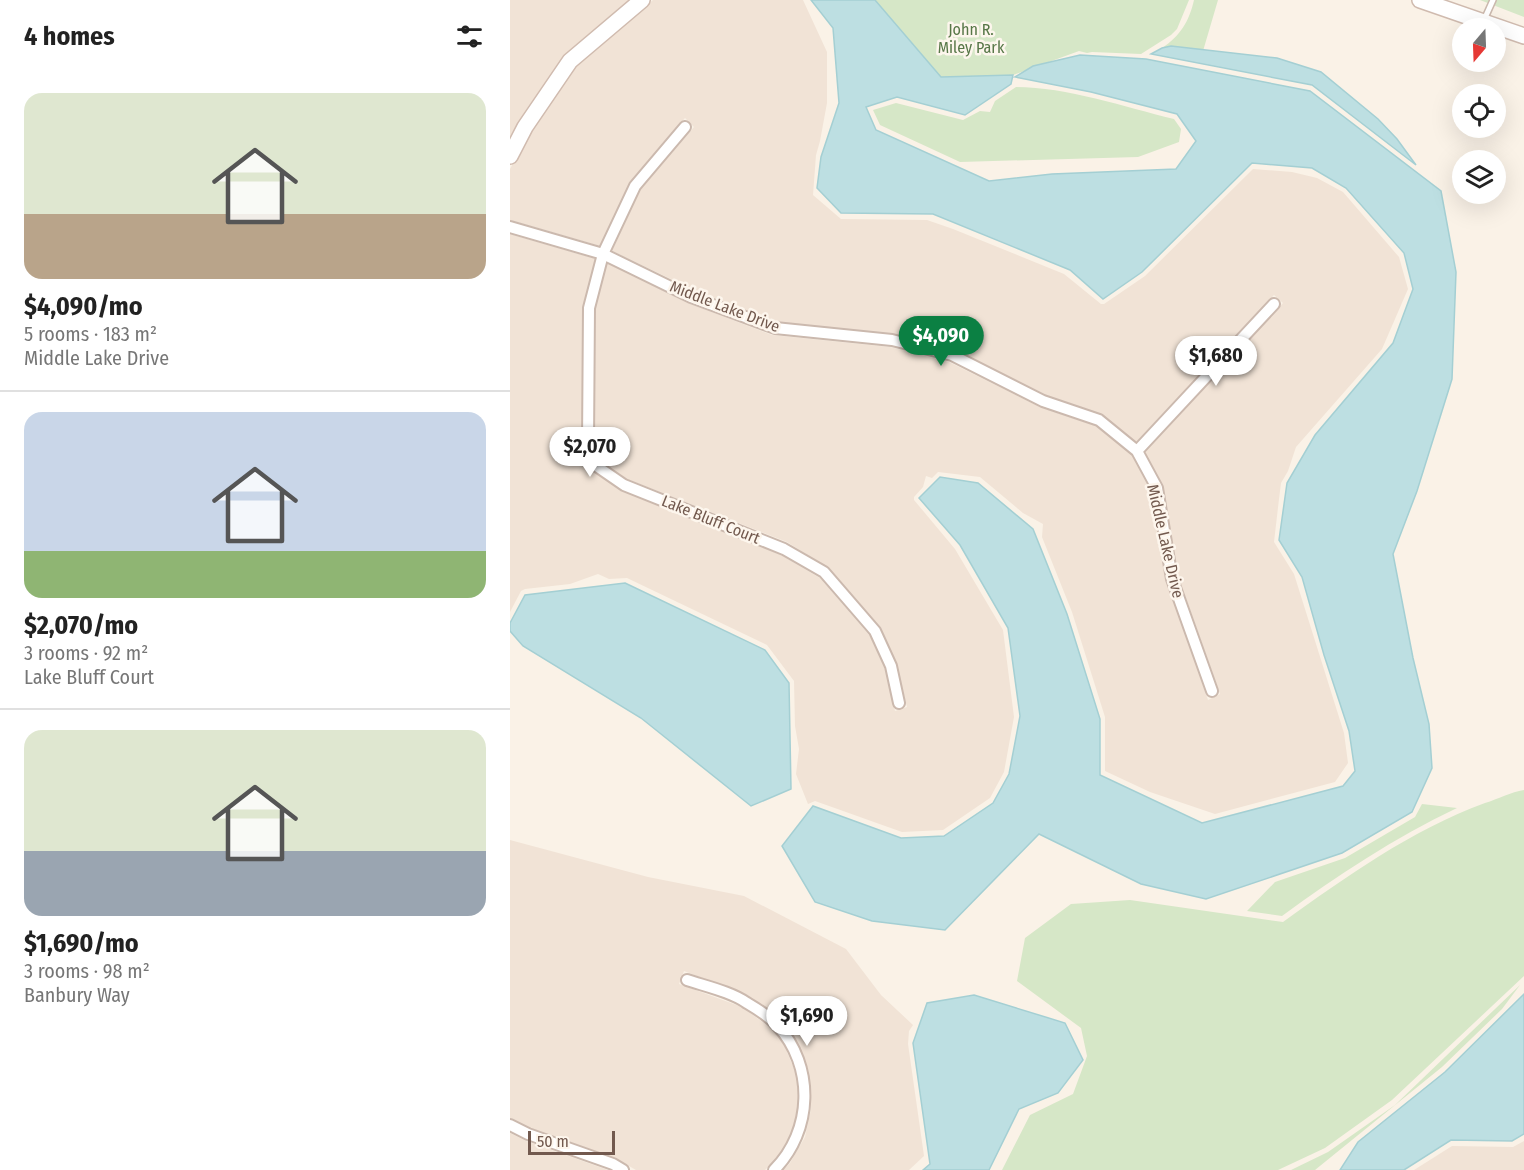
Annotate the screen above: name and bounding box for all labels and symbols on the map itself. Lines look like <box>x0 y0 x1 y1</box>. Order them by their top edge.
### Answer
north arrow <box>1452 18 1506 72</box>
park label: John R. Miley Park <box>938 20 1005 57</box>
street label: Middle Lake Drive <box>667 277 782 336</box>
pin: $4,090 <box>892 316 990 367</box>
pin: $1,680 <box>1167 336 1265 387</box>
pin: $2,070 <box>541 427 639 478</box>
street label: Middle Lake Drive <box>1143 482 1188 600</box>
street label: Lake Bluff Court <box>659 491 763 548</box>
pin: $1,690 <box>758 996 856 1047</box>
scale bar <box>528 1128 615 1156</box>

